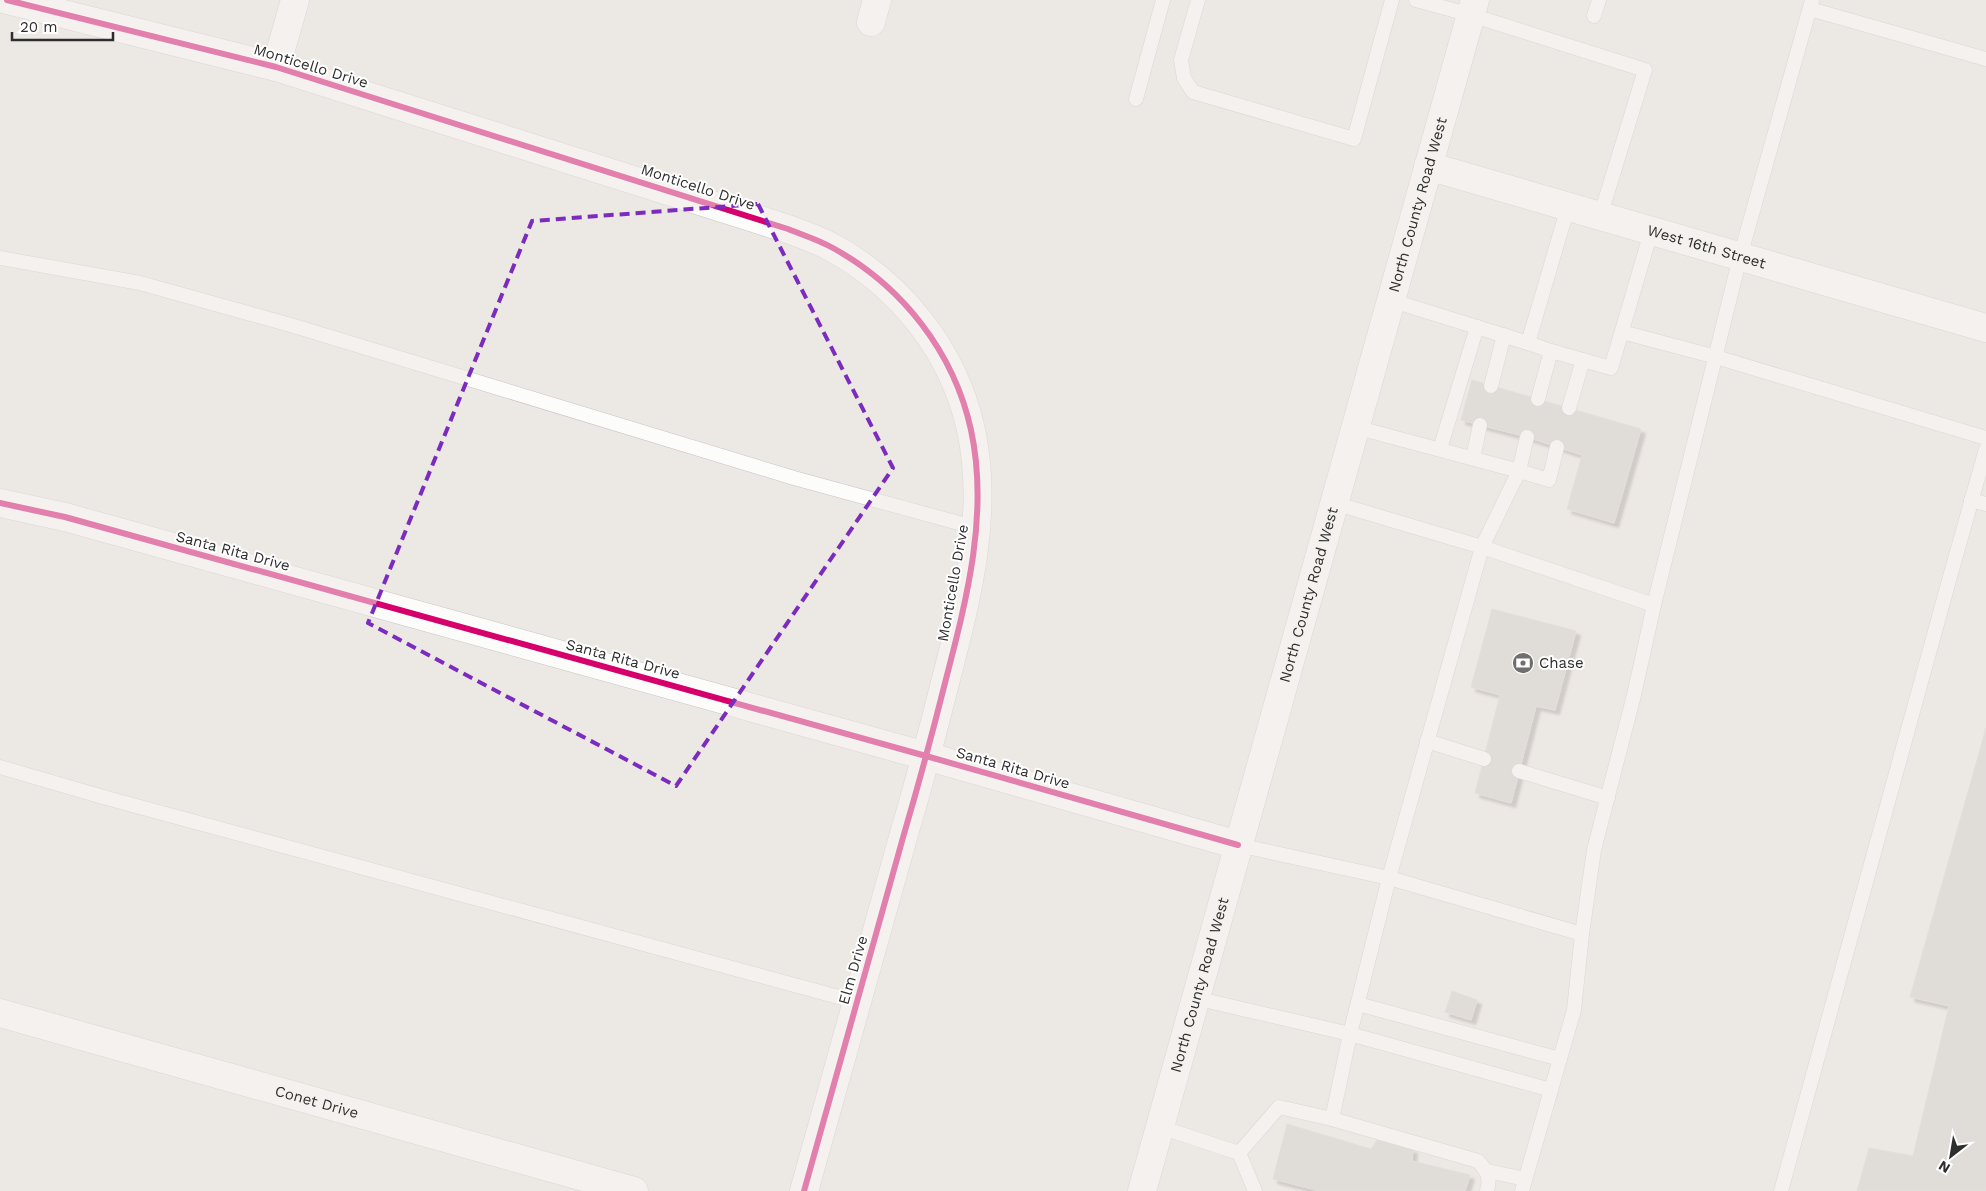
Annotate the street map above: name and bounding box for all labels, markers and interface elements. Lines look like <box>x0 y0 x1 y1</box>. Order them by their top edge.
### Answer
scale bar <box>12 10 114 42</box>
text: 20 m <box>20 18 58 36</box>
street label: Monticello Drive <box>252 40 370 92</box>
street label: North County Road West <box>1385 115 1451 294</box>
street label: Monticello Drive <box>639 160 757 214</box>
street label: West 16th Street <box>1645 221 1769 273</box>
street label: North County Road West <box>1276 505 1342 684</box>
street label: Monticello Drive <box>934 523 972 643</box>
street label: Santa Rita Drive <box>174 527 292 575</box>
street label: Santa Rita Drive <box>564 635 682 683</box>
bank icon: Chase <box>1511 651 1535 675</box>
place label: Chase <box>1539 654 1584 672</box>
street label: Santa Rita Drive <box>954 743 1072 793</box>
street label: North County Road West <box>1167 895 1233 1075</box>
street label: Elm Drive <box>835 933 871 1007</box>
street label: Conet Drive <box>273 1082 360 1122</box>
north arrow <box>1926 1131 1976 1181</box>
text: N <box>1936 1158 1953 1177</box>

